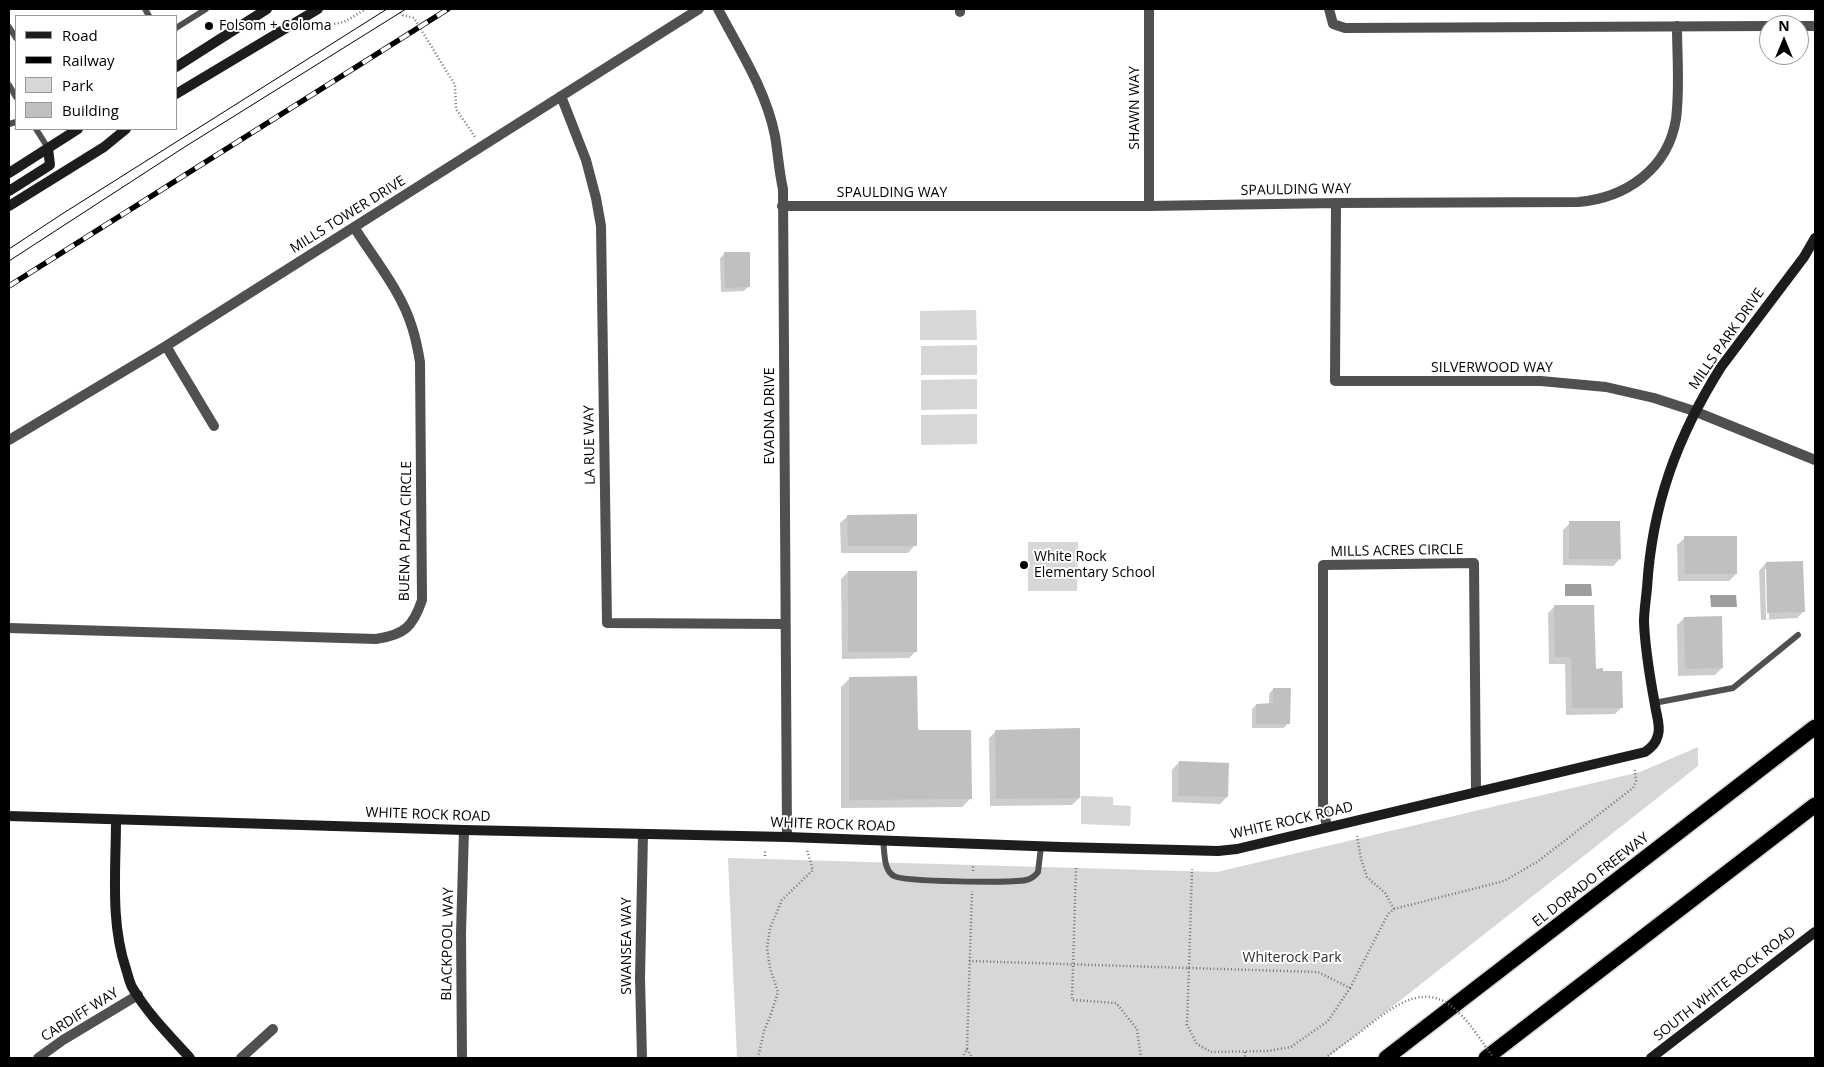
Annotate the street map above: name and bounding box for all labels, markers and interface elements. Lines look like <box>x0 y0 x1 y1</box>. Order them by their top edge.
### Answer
legend <box>15 15 178 130</box>
north arrow <box>1759 15 1809 65</box>
text: N <box>1778 16 1790 35</box>
place label: Folsom + Coloma <box>219 18 331 34</box>
marker: Folsom + Coloma <box>203 20 215 32</box>
text: Road <box>62 25 98 45</box>
text: Railway <box>62 50 115 70</box>
street label: SHAWN WAY <box>1127 66 1143 150</box>
text: Park <box>62 75 93 95</box>
text: Building <box>62 100 119 120</box>
street label: MILLS TOWER DRIVE <box>287 173 409 257</box>
street label: SPAULDING WAY <box>1241 181 1351 199</box>
street label: SPAULDING WAY <box>837 185 947 201</box>
street label: MILLS PARK DRIVE <box>1686 285 1768 393</box>
street label: SILVERWOOD WAY <box>1431 360 1553 376</box>
street label: EVADNA DRIVE <box>762 367 778 465</box>
street label: LA RUE WAY <box>581 405 599 485</box>
street label: BUENA PLAZA CIRCLE <box>396 461 416 601</box>
street label: MILLS ACRES CIRCLE <box>1330 541 1464 561</box>
place label: White Rock Elementary School <box>1034 549 1155 582</box>
marker: White Rock Elementary School <box>1018 559 1030 571</box>
street label: WHITE ROCK ROAD <box>1229 799 1355 843</box>
street label: WHITE ROCK ROAD <box>365 804 491 826</box>
street label: WHITE ROCK ROAD <box>770 814 896 836</box>
street label: EL DORADO FREEWAY <box>1529 829 1653 931</box>
street label: BLACKPOOL WAY <box>439 887 457 1001</box>
street label: SWANSEA WAY <box>619 897 635 995</box>
street label: SOUTH WHITE ROCK ROAD <box>1651 923 1799 1045</box>
park label: Whiterock Park <box>1242 950 1342 966</box>
street label: CARDIFF WAY <box>38 985 122 1045</box>

